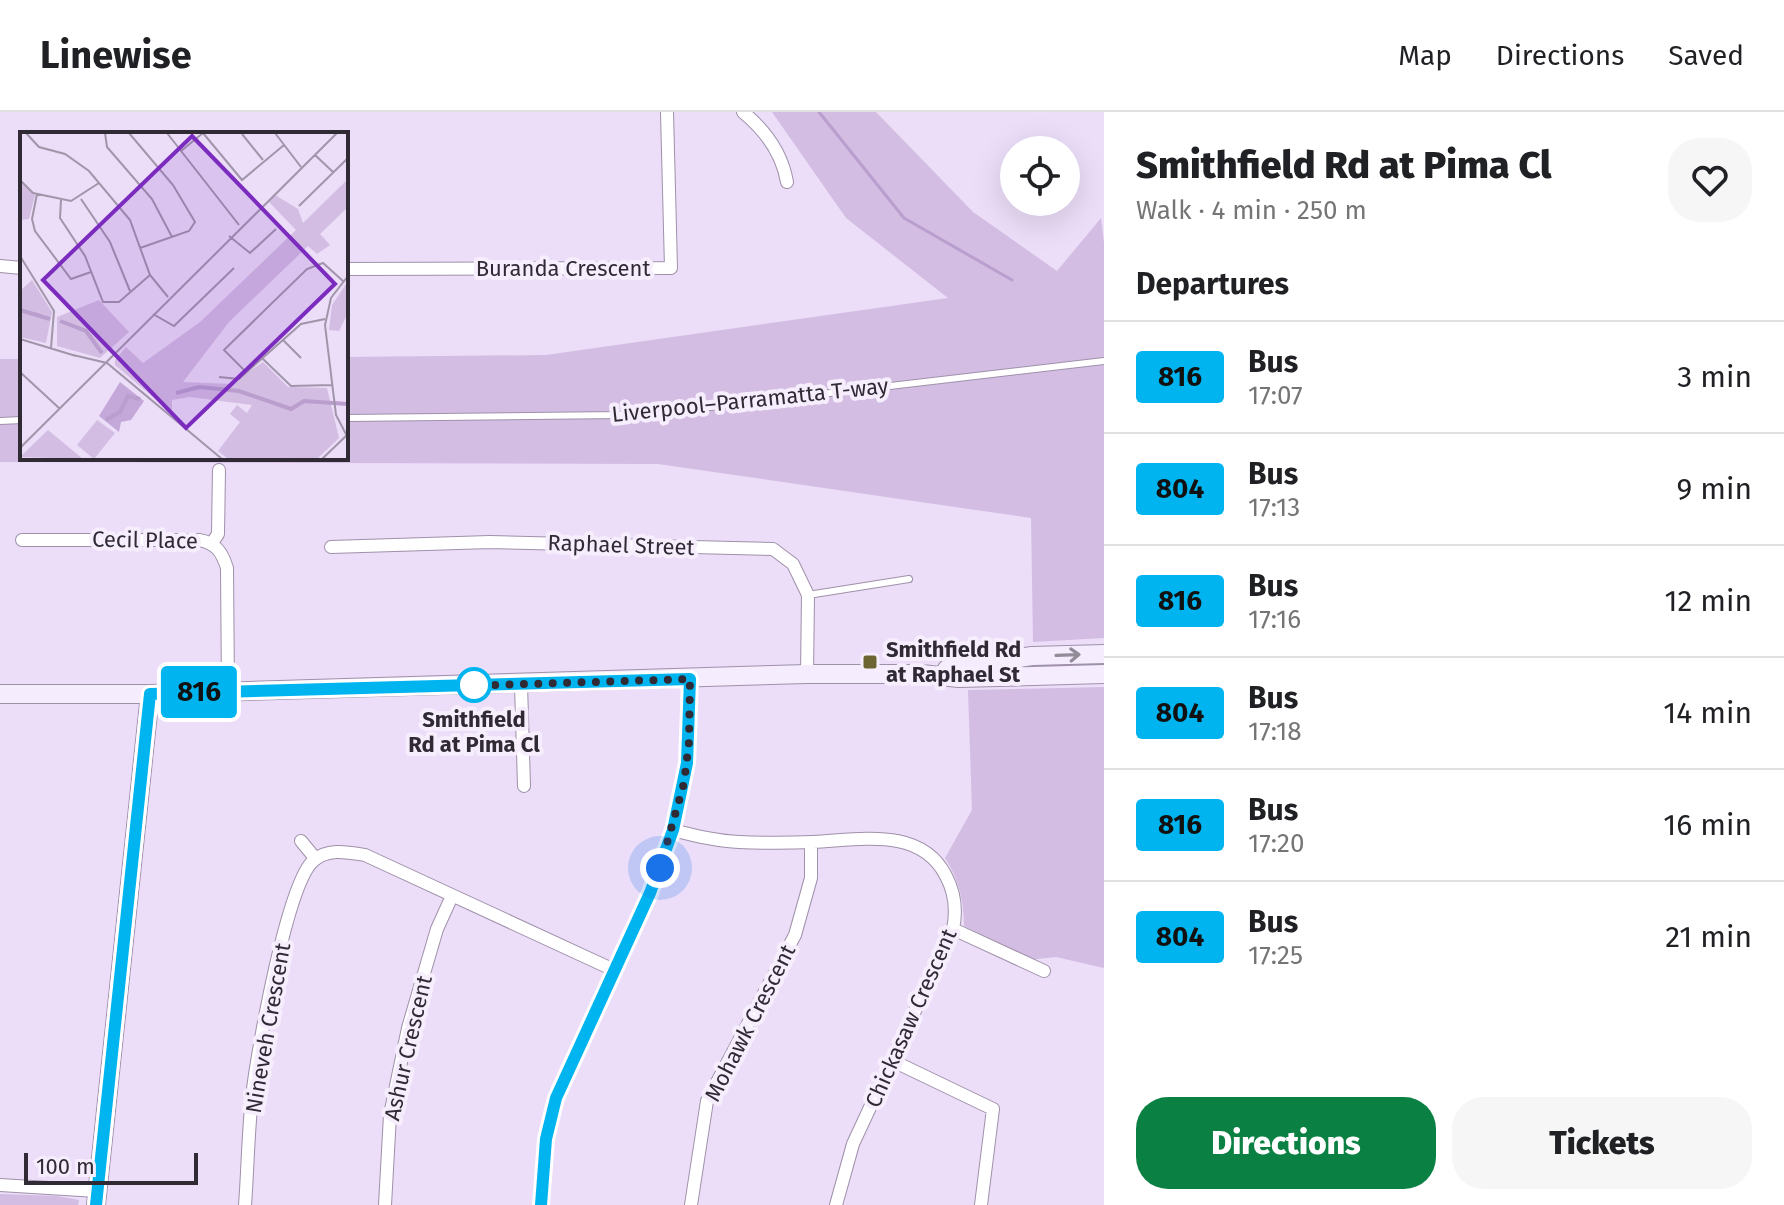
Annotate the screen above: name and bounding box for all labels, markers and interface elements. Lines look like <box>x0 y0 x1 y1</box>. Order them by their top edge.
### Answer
text: Linewise <box>40 32 192 78</box>
text: Map <box>1398 39 1452 72</box>
text: Directions <box>1496 39 1624 72</box>
text: Saved <box>1668 39 1744 72</box>
inset map <box>20 132 348 460</box>
map controls <box>1000 136 1080 216</box>
button: locate <box>1000 136 1080 216</box>
button: heart <box>1668 138 1752 222</box>
text: Smithfield Rd at Pima Cl <box>1136 142 1551 188</box>
text: Walk · 4 min · 250 m <box>1136 195 1367 226</box>
street label: Buranda Crescent <box>476 255 650 282</box>
text: Departures <box>1136 266 1289 302</box>
text: Bus <box>1248 344 1298 380</box>
text: 3 min <box>1677 359 1752 395</box>
text: 816 <box>1158 360 1202 393</box>
street label: Liverpool–Parramatta T-way <box>610 372 890 428</box>
text: 17:07 <box>1248 380 1303 411</box>
text: Bus <box>1248 456 1298 492</box>
text: 9 min <box>1677 471 1752 507</box>
text: 804 <box>1156 472 1204 505</box>
text: 17:13 <box>1248 492 1300 523</box>
street label: Cecil Place <box>92 526 198 554</box>
street label: Raphael Street <box>547 529 695 561</box>
text: Bus <box>1248 568 1298 604</box>
text: 12 min <box>1664 583 1752 619</box>
text: 816 <box>1158 584 1202 617</box>
text: 17:16 <box>1248 604 1301 635</box>
place label: Smithfield Rd at Raphael St <box>886 636 1021 688</box>
one-way arrow <box>1054 647 1081 662</box>
marker: Smithfield Rd at Raphael St <box>861 653 879 671</box>
line badge: 816 <box>153 666 245 718</box>
marker: Smithfield Rd at Pima Cl <box>457 668 491 702</box>
text: 816 <box>177 675 221 708</box>
text: Bus <box>1248 680 1298 716</box>
text: 14 min <box>1663 695 1752 731</box>
text: 804 <box>1156 696 1204 729</box>
place label: Smithfield Rd at Pima Cl <box>408 706 540 758</box>
text: 17:18 <box>1248 716 1302 747</box>
text: Bus <box>1248 792 1298 828</box>
text: 16 min <box>1663 807 1752 843</box>
text: 816 <box>1158 808 1202 841</box>
text: 17:20 <box>1248 828 1304 859</box>
your location <box>640 848 680 888</box>
text: Bus <box>1248 904 1298 940</box>
text: 21 min <box>1665 919 1752 955</box>
text: 804 <box>1156 920 1204 953</box>
street label: Chickasaw Crescent <box>859 924 963 1112</box>
street label: Mohawk Crescent <box>699 940 801 1106</box>
text: 17:25 <box>1248 940 1303 971</box>
street label: Nineveh Crescent <box>240 941 296 1115</box>
street label: Ashur Crescent <box>378 973 438 1123</box>
button: Directions <box>1136 1097 1436 1189</box>
button: Tickets <box>1452 1097 1752 1189</box>
scale bar <box>24 1149 198 1185</box>
text: 100 m <box>36 1153 95 1180</box>

